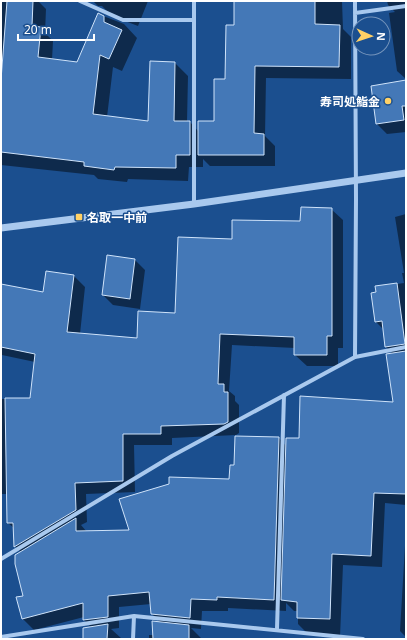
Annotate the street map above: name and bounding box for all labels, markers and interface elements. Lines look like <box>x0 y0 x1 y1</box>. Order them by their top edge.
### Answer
scale bar <box>18 16 94 42</box>
north arrow <box>351 16 391 56</box>
text: 20 m <box>24 21 52 38</box>
text: N <box>374 32 389 41</box>
place label: 寿司処鮨金 <box>320 93 380 110</box>
marker: 寿司処鮨金 <box>383 96 393 106</box>
place label: 名取一中前 <box>87 209 147 226</box>
marker: 名取一中前 <box>74 212 84 222</box>

